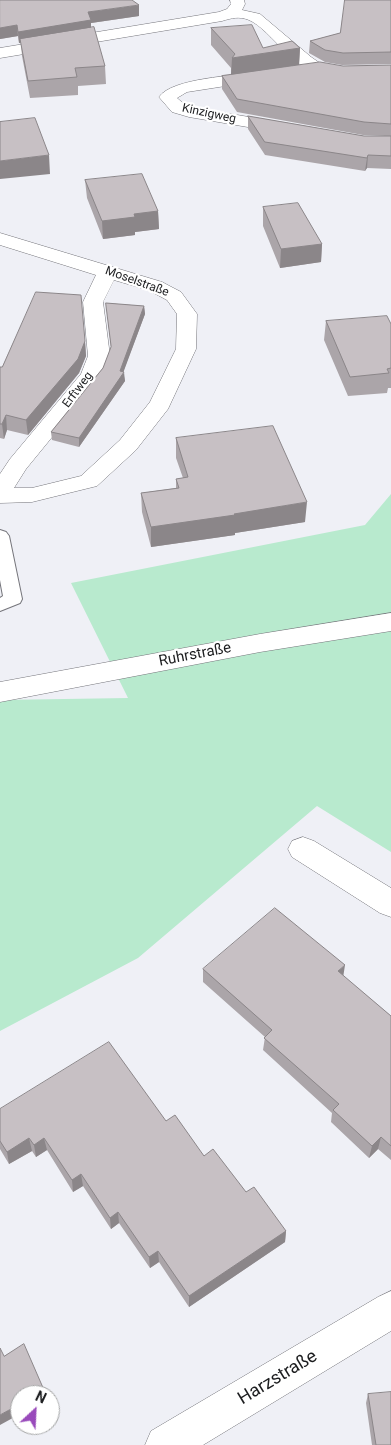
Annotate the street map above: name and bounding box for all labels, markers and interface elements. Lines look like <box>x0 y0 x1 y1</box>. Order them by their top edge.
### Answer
street label: Kinzigweg <box>181 101 237 127</box>
street label: Moselstraße <box>103 264 171 300</box>
street label: Erftweg <box>60 369 96 411</box>
street label: Ruhrstraße <box>157 639 233 671</box>
street label: Harzstraße <box>234 1346 322 1410</box>
north arrow <box>10 1385 60 1435</box>
text: N <box>33 1388 49 1407</box>

